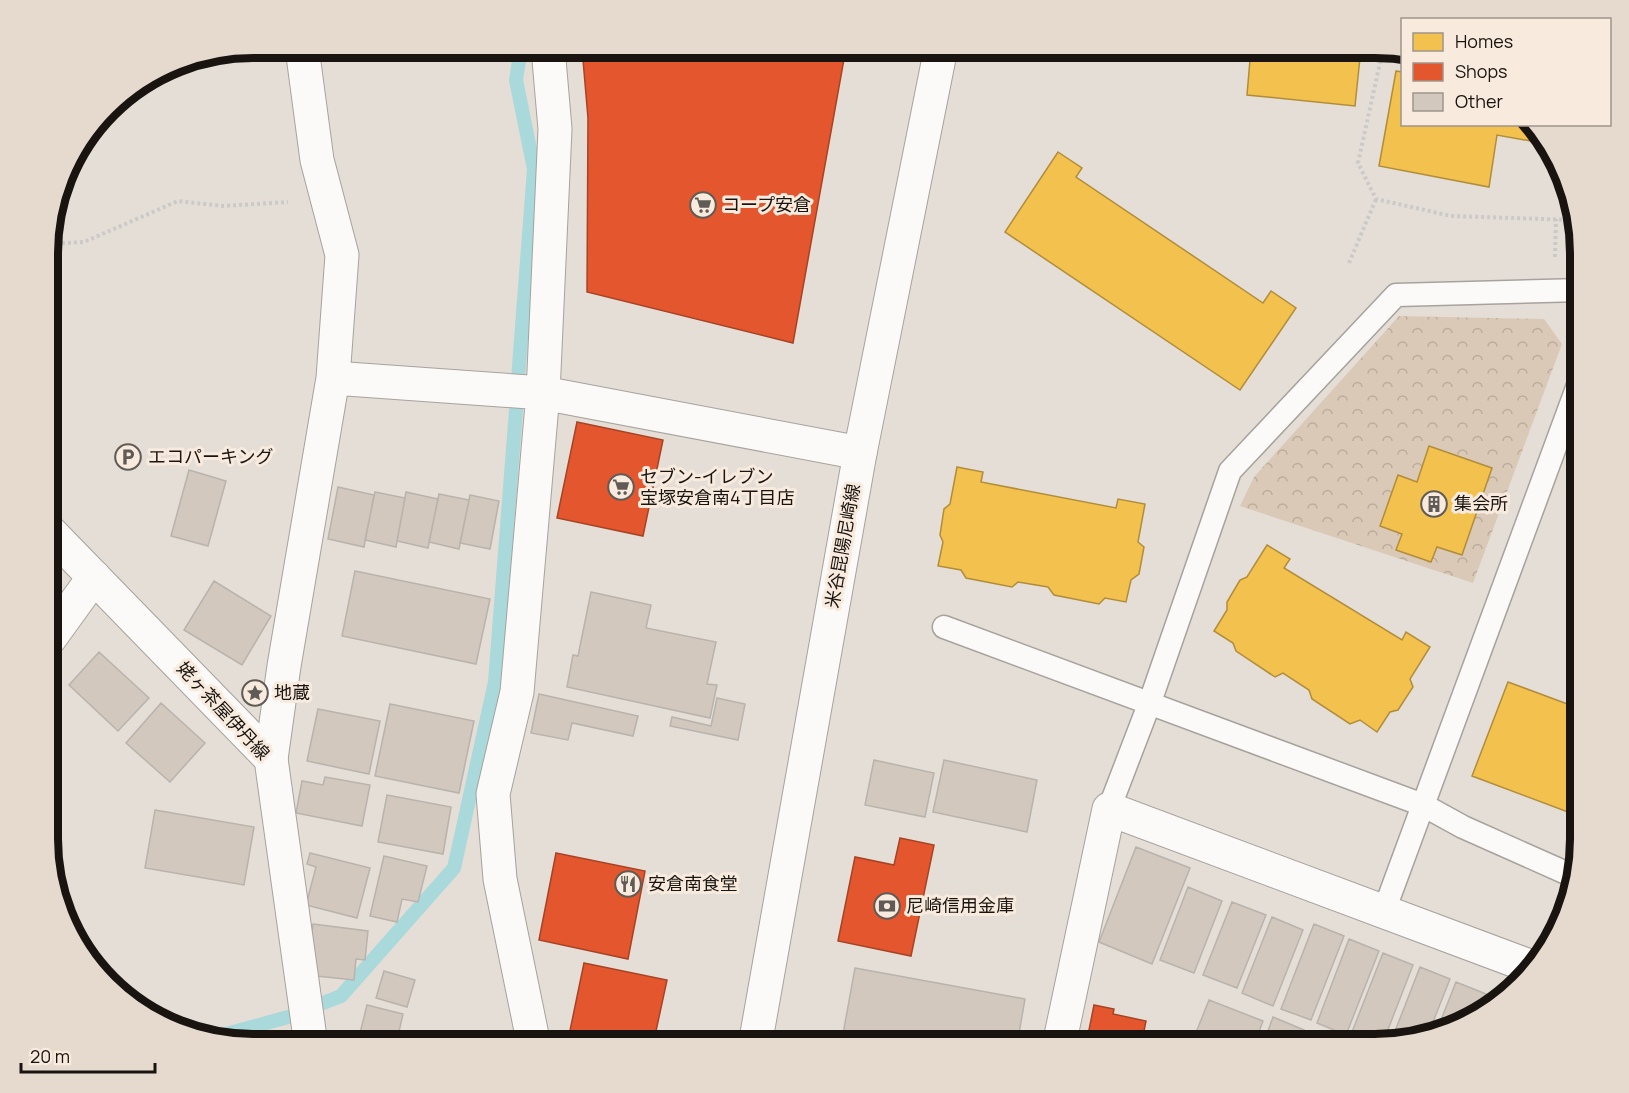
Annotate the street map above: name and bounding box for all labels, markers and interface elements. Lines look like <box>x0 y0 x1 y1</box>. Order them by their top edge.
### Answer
legend <box>1401 18 1611 126</box>
text: Homes <box>1455 29 1513 53</box>
text: Shops <box>1455 59 1507 83</box>
text: Other <box>1455 89 1503 113</box>
supermarket icon: コープ安倉 <box>688 190 718 220</box>
place label: コープ安倉 <box>722 192 811 216</box>
parking icon: エコパーキング <box>113 442 143 472</box>
place label: エコパーキング <box>148 444 273 468</box>
place label: セブン-イレブン 宝塚安倉南4丁目店 <box>640 464 795 509</box>
supermarket icon: セブン-イレブン 宝塚安倉南4丁目店 <box>606 472 636 502</box>
street label: 米谷昆陽尼崎線 <box>819 482 865 610</box>
building icon: 集会所 <box>1419 489 1449 519</box>
place label: 集会所 <box>1454 491 1508 515</box>
street label: 姥ヶ茶屋伊丹線 <box>172 656 275 765</box>
place icon: 地蔵 <box>240 678 270 708</box>
place label: 地蔵 <box>274 680 310 704</box>
restaurant icon: 安倉南食堂 <box>613 869 643 899</box>
place label: 安倉南食堂 <box>648 871 738 895</box>
bank icon: 尼崎信用金庫 <box>872 891 902 921</box>
place label: 尼崎信用金庫 <box>906 893 1014 917</box>
scale bar <box>21 1036 154 1074</box>
text: 20 m <box>30 1044 70 1068</box>

